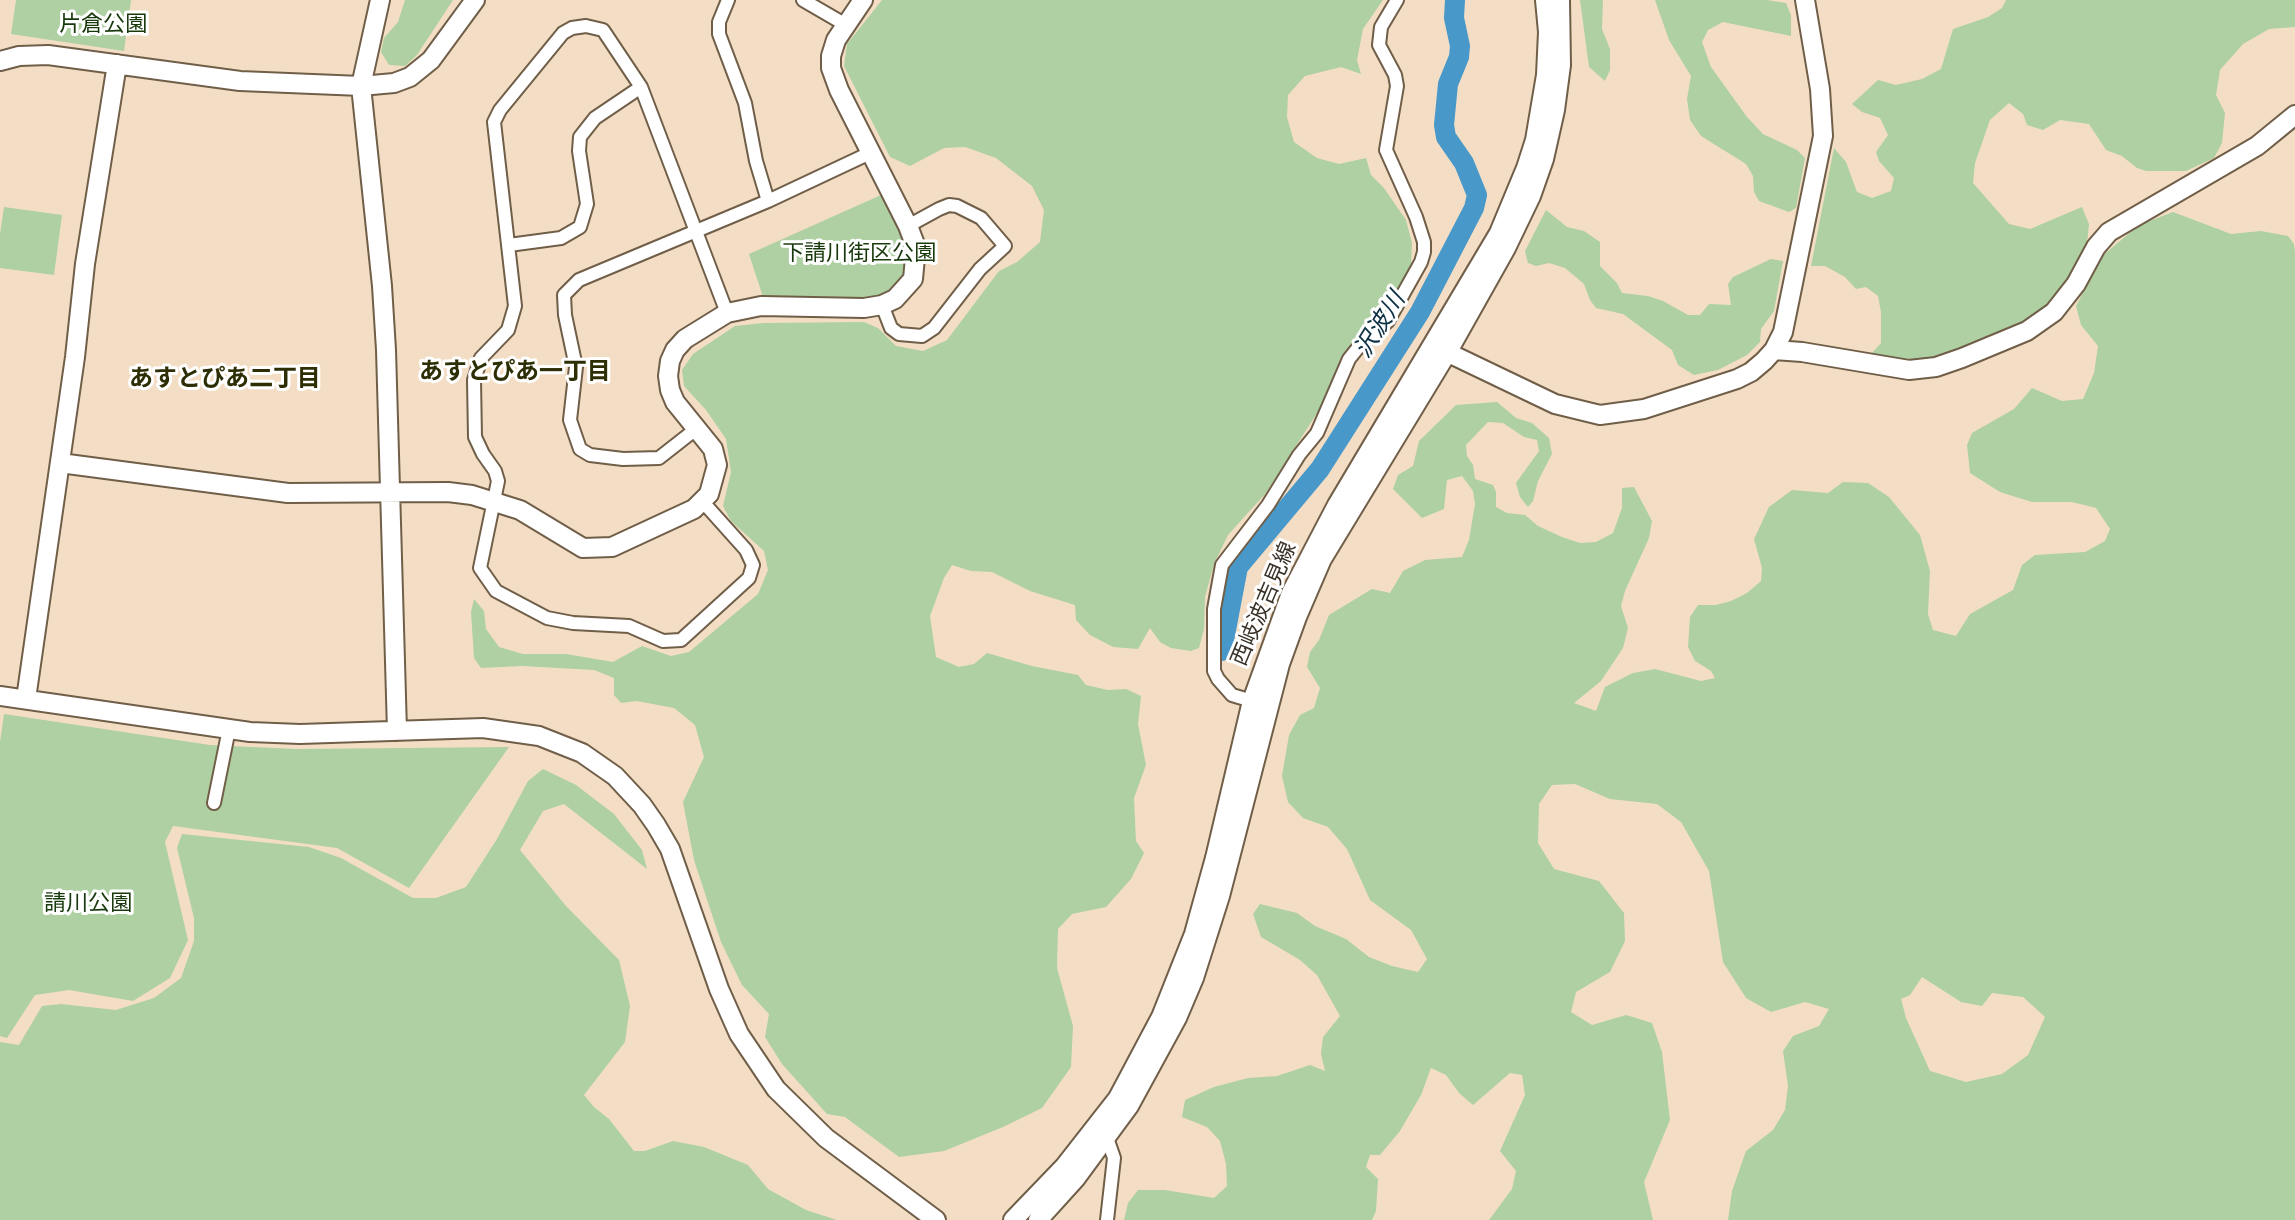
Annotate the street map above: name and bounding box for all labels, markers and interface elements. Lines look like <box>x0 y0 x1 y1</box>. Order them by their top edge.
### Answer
park label: 片倉公園 <box>59 11 147 37</box>
park label: 下請川街区公園 <box>782 240 936 266</box>
water label: 沢波川 <box>1349 287 1411 363</box>
district label: あすとぴあ一丁目 <box>419 358 611 386</box>
district label: あすとぴあ二丁目 <box>129 365 321 393</box>
street label: 西岐波吉見線 <box>1226 538 1302 670</box>
park label: 請川公園 <box>44 890 132 916</box>

